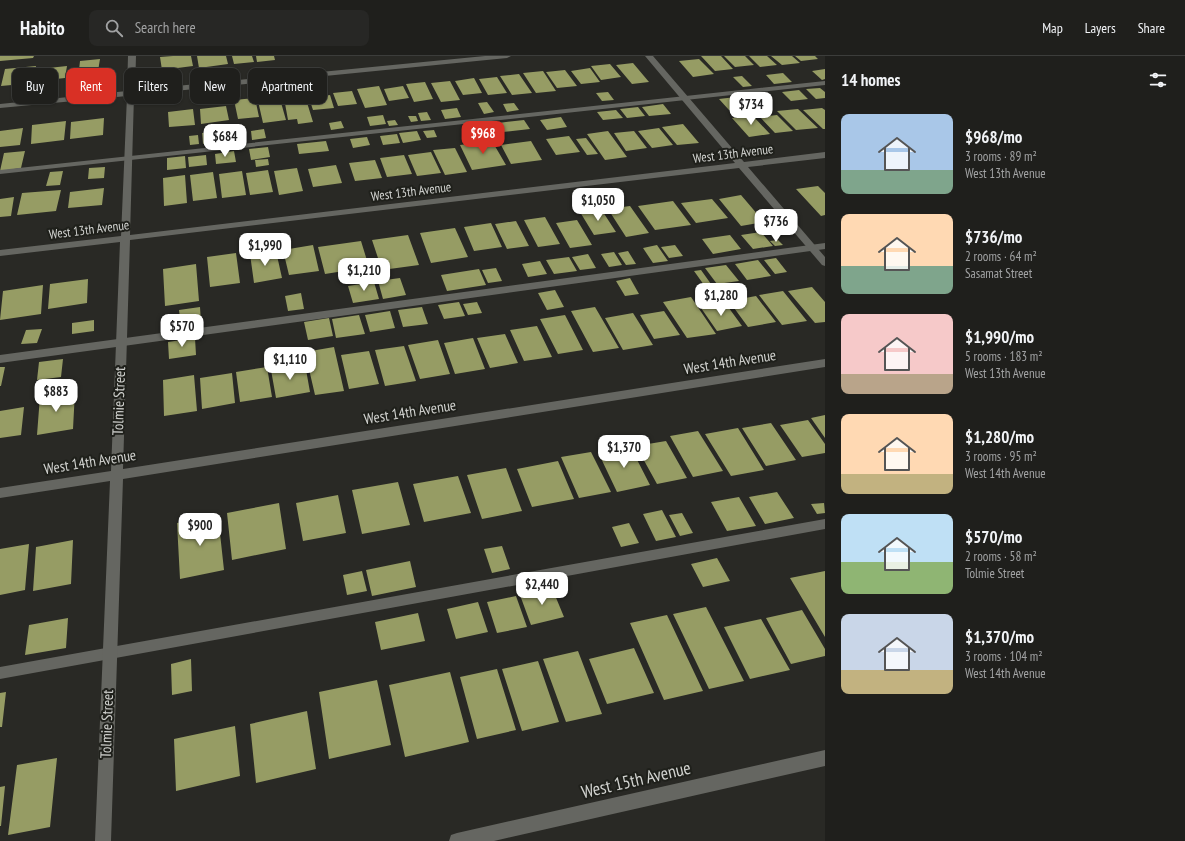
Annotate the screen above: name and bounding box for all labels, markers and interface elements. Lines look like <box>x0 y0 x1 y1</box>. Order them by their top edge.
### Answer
search box <box>89 10 369 46</box>
text: Habito <box>20 16 65 40</box>
icon: search <box>103 17 125 39</box>
text: Search here <box>135 18 196 37</box>
text: Map <box>1042 19 1063 37</box>
text: Layers <box>1085 19 1116 37</box>
text: Share <box>1138 19 1165 37</box>
chip: Buy <box>12 68 58 104</box>
chip: Rent <box>66 68 116 104</box>
chip: Filters <box>124 68 182 104</box>
chip: New <box>190 68 240 104</box>
chip: Apartment <box>248 68 327 104</box>
text: 14 homes <box>841 69 900 91</box>
icon: filters <box>1147 69 1169 91</box>
pin: $734 <box>727 92 775 126</box>
text: $734 <box>739 96 763 113</box>
pin: $968 <box>459 121 507 155</box>
pin: $684 <box>201 124 249 158</box>
text: $968 <box>471 125 495 142</box>
text: $968/mo <box>965 126 1022 148</box>
text: $684 <box>213 128 237 145</box>
icon: home <box>873 130 921 178</box>
street label: West 13th Avenue <box>692 140 774 167</box>
text: 3 rooms · 89 m² <box>965 148 1037 165</box>
text: West 13th Avenue <box>965 165 1046 182</box>
street label: West 13th Avenue <box>370 178 452 205</box>
pin: $1,050 <box>565 188 631 222</box>
text: $1,050 <box>581 192 615 209</box>
pin: $736 <box>752 209 800 243</box>
text: $736 <box>764 213 788 230</box>
street label: West 13th Avenue <box>48 216 130 243</box>
text: $736/mo <box>965 226 1022 248</box>
icon: home <box>873 230 921 278</box>
pin: $1,990 <box>232 233 298 267</box>
text: $1,990 <box>248 237 282 254</box>
text: 2 rooms · 64 m² <box>965 248 1037 265</box>
pin: $1,210 <box>331 258 397 292</box>
text: $1,210 <box>347 262 381 279</box>
text: Sasamat Street <box>965 265 1032 282</box>
pin: $1,280 <box>688 283 754 317</box>
text: $1,280 <box>704 287 738 304</box>
pin: $570 <box>158 314 206 348</box>
text: $570 <box>170 318 194 335</box>
text: $1,990/mo <box>965 326 1034 348</box>
icon: home <box>873 330 921 378</box>
street label: West 14th Avenue <box>682 345 777 378</box>
pin: $1,110 <box>257 347 323 381</box>
text: 5 rooms · 183 m² <box>965 348 1043 365</box>
text: $1,110 <box>273 351 307 368</box>
text: West 13th Avenue <box>965 365 1046 382</box>
street label: Tolmie Street <box>108 366 129 436</box>
pin: $883 <box>32 379 80 413</box>
text: $883 <box>44 383 68 400</box>
street label: West 14th Avenue <box>362 395 457 428</box>
text: $1,280/mo <box>965 426 1034 448</box>
icon: home <box>873 430 921 478</box>
pin: $1,370 <box>591 435 657 469</box>
text: $1,370 <box>607 439 641 456</box>
street label: West 14th Avenue <box>42 445 137 478</box>
text: 3 rooms · 95 m² <box>965 448 1037 465</box>
text: West 14th Avenue <box>965 465 1046 482</box>
pin: $900 <box>176 513 224 547</box>
text: $900 <box>188 517 212 534</box>
text: $570/mo <box>965 526 1022 548</box>
icon: home <box>873 530 921 578</box>
text: 2 rooms · 58 m² <box>965 548 1037 565</box>
text: Tolmie Street <box>965 565 1024 582</box>
pin: $2,440 <box>509 572 575 606</box>
text: $2,440 <box>525 576 559 593</box>
text: $1,370/mo <box>965 626 1034 648</box>
icon: home <box>873 630 921 678</box>
text: 3 rooms · 104 m² <box>965 648 1043 665</box>
text: West 14th Avenue <box>965 665 1046 682</box>
street label: Tolmie Street <box>96 689 117 759</box>
street label: West 15th Avenue <box>579 756 693 803</box>

